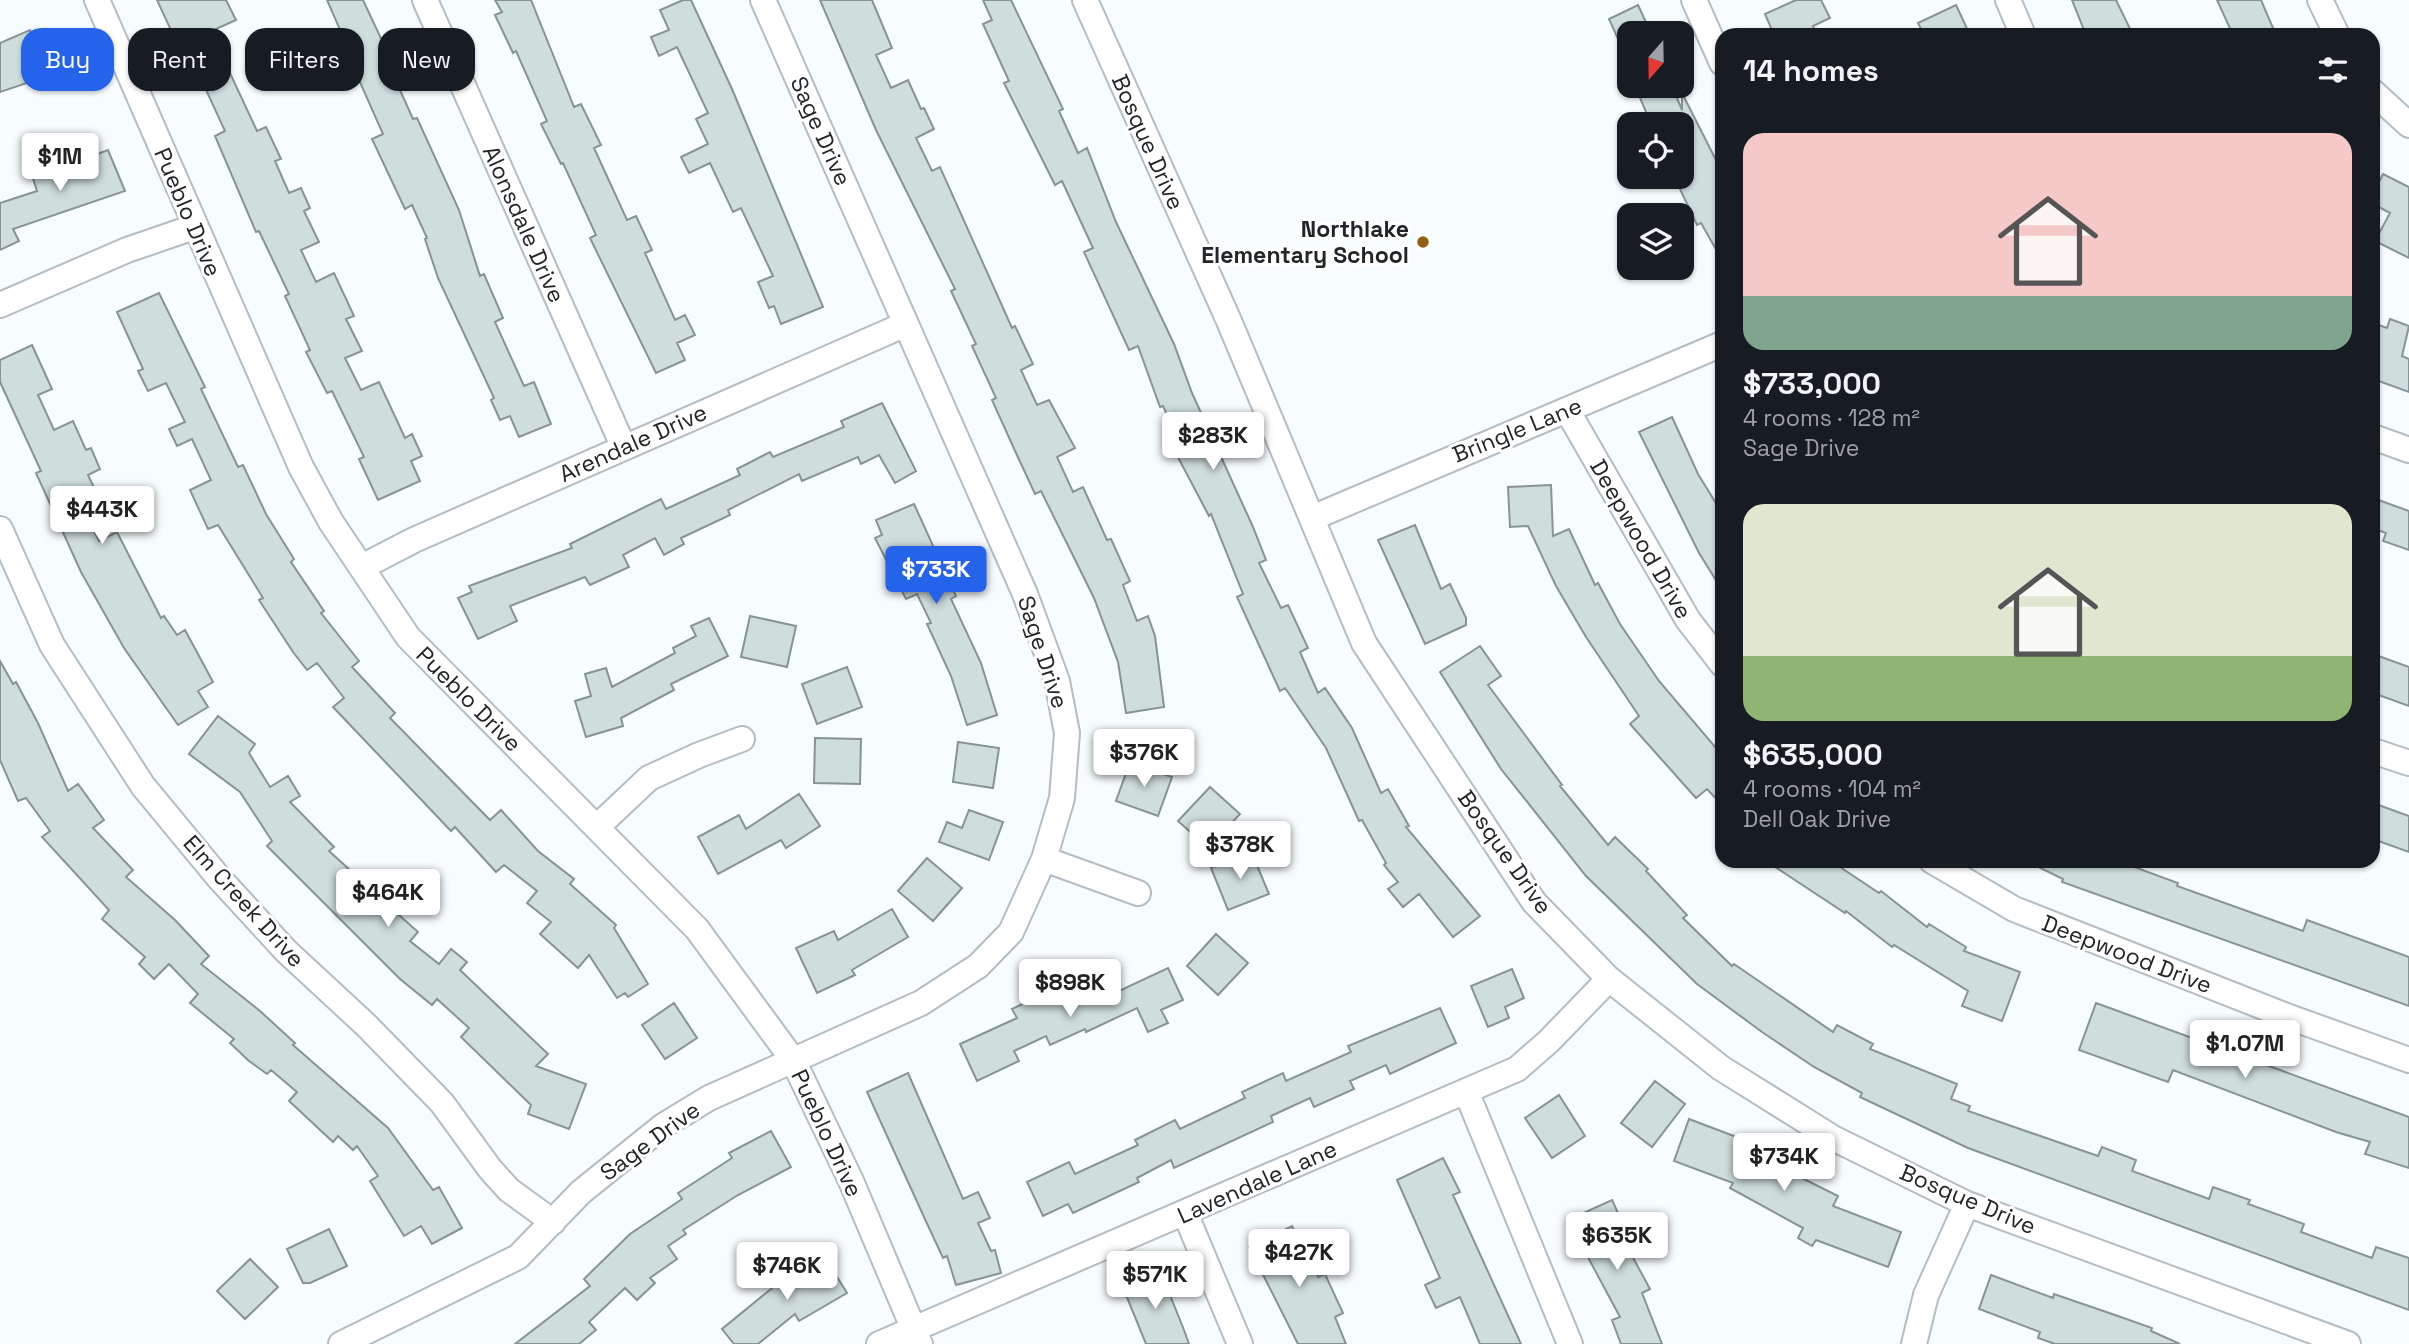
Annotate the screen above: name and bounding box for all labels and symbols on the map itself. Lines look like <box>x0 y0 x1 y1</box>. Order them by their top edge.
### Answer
north arrow <box>1617 21 1694 98</box>
street label: Bosque Drive <box>1105 70 1191 214</box>
street label: Sage Drive <box>784 72 858 190</box>
pin: $1M <box>26 134 94 193</box>
street label: Alonsdale Drive <box>476 141 572 307</box>
street label: Pueblo Drive <box>147 143 229 281</box>
place label: Northlake Elementary School <box>1201 214 1409 270</box>
marker: Northlake Elementary School <box>1415 234 1431 250</box>
street label: Bringle Lane <box>1448 390 1586 470</box>
street label: Arendale Drive <box>554 397 712 489</box>
pin: $283K <box>1164 412 1262 472</box>
street label: Deepwood Drive <box>1583 454 1699 624</box>
pin: $443K <box>53 486 151 546</box>
pin: $733K <box>887 546 985 606</box>
street label: Sage Drive <box>1011 592 1075 712</box>
street label: Pueblo Drive <box>410 640 528 758</box>
pin: $376K <box>1095 730 1193 789</box>
street label: Bosque Drive <box>1451 784 1559 920</box>
pin: $378K <box>1191 822 1289 881</box>
street label: Elm Creek Drive <box>177 829 311 973</box>
pin: $464K <box>339 870 437 929</box>
street label: Deepwood Drive <box>2038 908 2216 1000</box>
pin: $898K <box>1021 960 1119 1019</box>
pin: $1.07M <box>2188 1020 2302 1080</box>
street label: Pueblo Drive <box>784 1064 870 1202</box>
street label: Sage Drive <box>594 1095 706 1187</box>
street label: Lavendale Lane <box>1173 1133 1341 1231</box>
pin: $734K <box>1735 1134 1833 1193</box>
street label: Bosque Drive <box>1895 1157 2041 1241</box>
pin: $635K <box>1568 1212 1666 1272</box>
pin: $427K <box>1250 1230 1348 1289</box>
pin: $746K <box>738 1242 836 1302</box>
pin: $571K <box>1106 1252 1204 1311</box>

